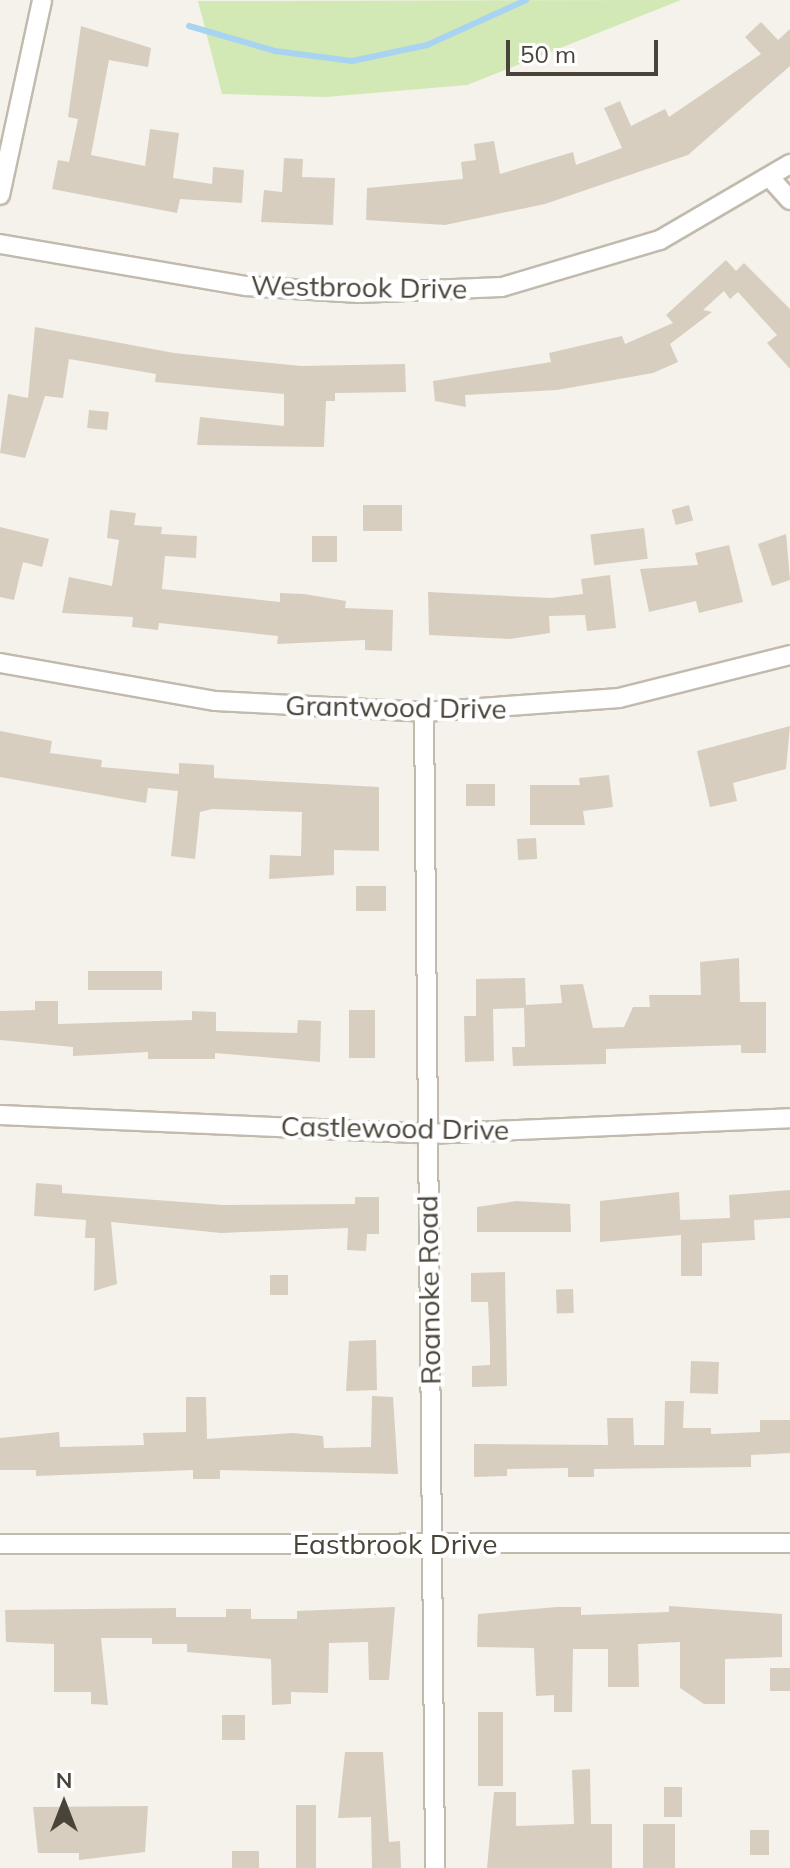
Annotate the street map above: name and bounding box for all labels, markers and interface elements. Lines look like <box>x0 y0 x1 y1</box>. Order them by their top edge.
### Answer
scale bar <box>510 24 662 74</box>
text: 50 m <box>520 39 576 69</box>
street label: Westbrook Drive <box>251 268 467 306</box>
street label: Grantwood Drive <box>285 688 507 726</box>
street label: Castlewood Drive <box>280 1109 510 1147</box>
street label: Roanoke Road <box>411 1195 447 1385</box>
street label: Eastbrook Drive <box>293 1527 497 1561</box>
north arrow <box>24 1764 104 1844</box>
text: N <box>56 1766 72 1794</box>

